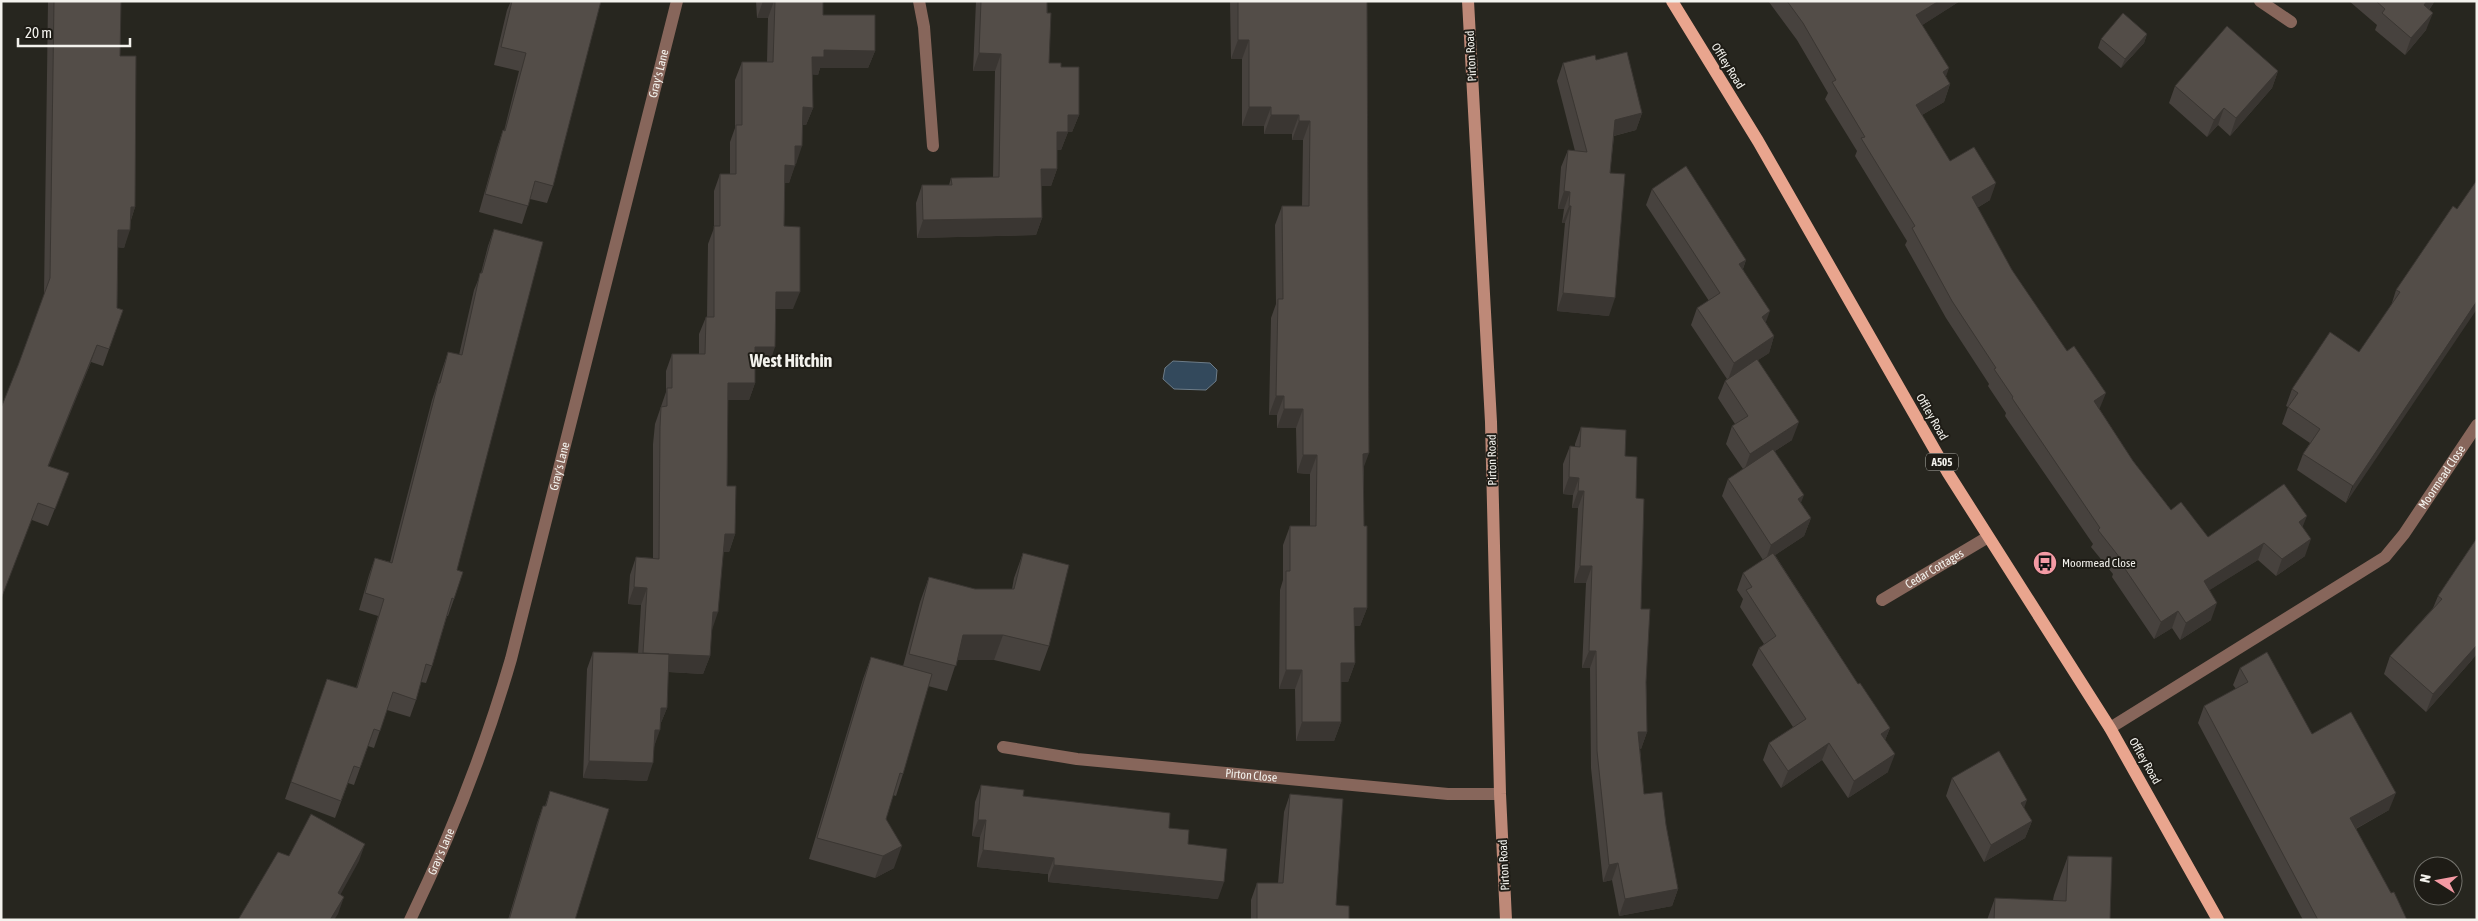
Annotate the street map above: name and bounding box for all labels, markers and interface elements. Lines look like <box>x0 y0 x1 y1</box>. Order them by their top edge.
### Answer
scale bar <box>18 15 130 47</box>
text: 20 m <box>25 24 52 41</box>
street label: Pirton Road <box>1463 30 1479 82</box>
street label: Offley Road <box>1708 40 1748 92</box>
street label: Gray's Lane <box>646 48 672 99</box>
district label: West Hitchin <box>749 350 833 371</box>
street label: Offley Road <box>1913 391 1951 443</box>
street label: Pirton Road <box>1485 434 1499 486</box>
street label: Gray's Lane <box>547 440 572 492</box>
street label: Moormead Close <box>2416 443 2468 512</box>
road number: A505 <box>1926 454 1958 471</box>
street label: Cedar Cottages <box>1903 546 1966 592</box>
bus stop icon: Moormead Close <box>2032 550 2058 576</box>
place label: Moormead Close <box>2062 556 2136 570</box>
street label: Offley Road <box>2126 735 2164 787</box>
street label: Pirton Close <box>1225 766 1278 785</box>
street label: Gray's Lane <box>425 826 457 877</box>
street label: Pirton Road <box>1496 839 1512 891</box>
north arrow <box>2413 856 2463 906</box>
text: N <box>2417 873 2434 884</box>

